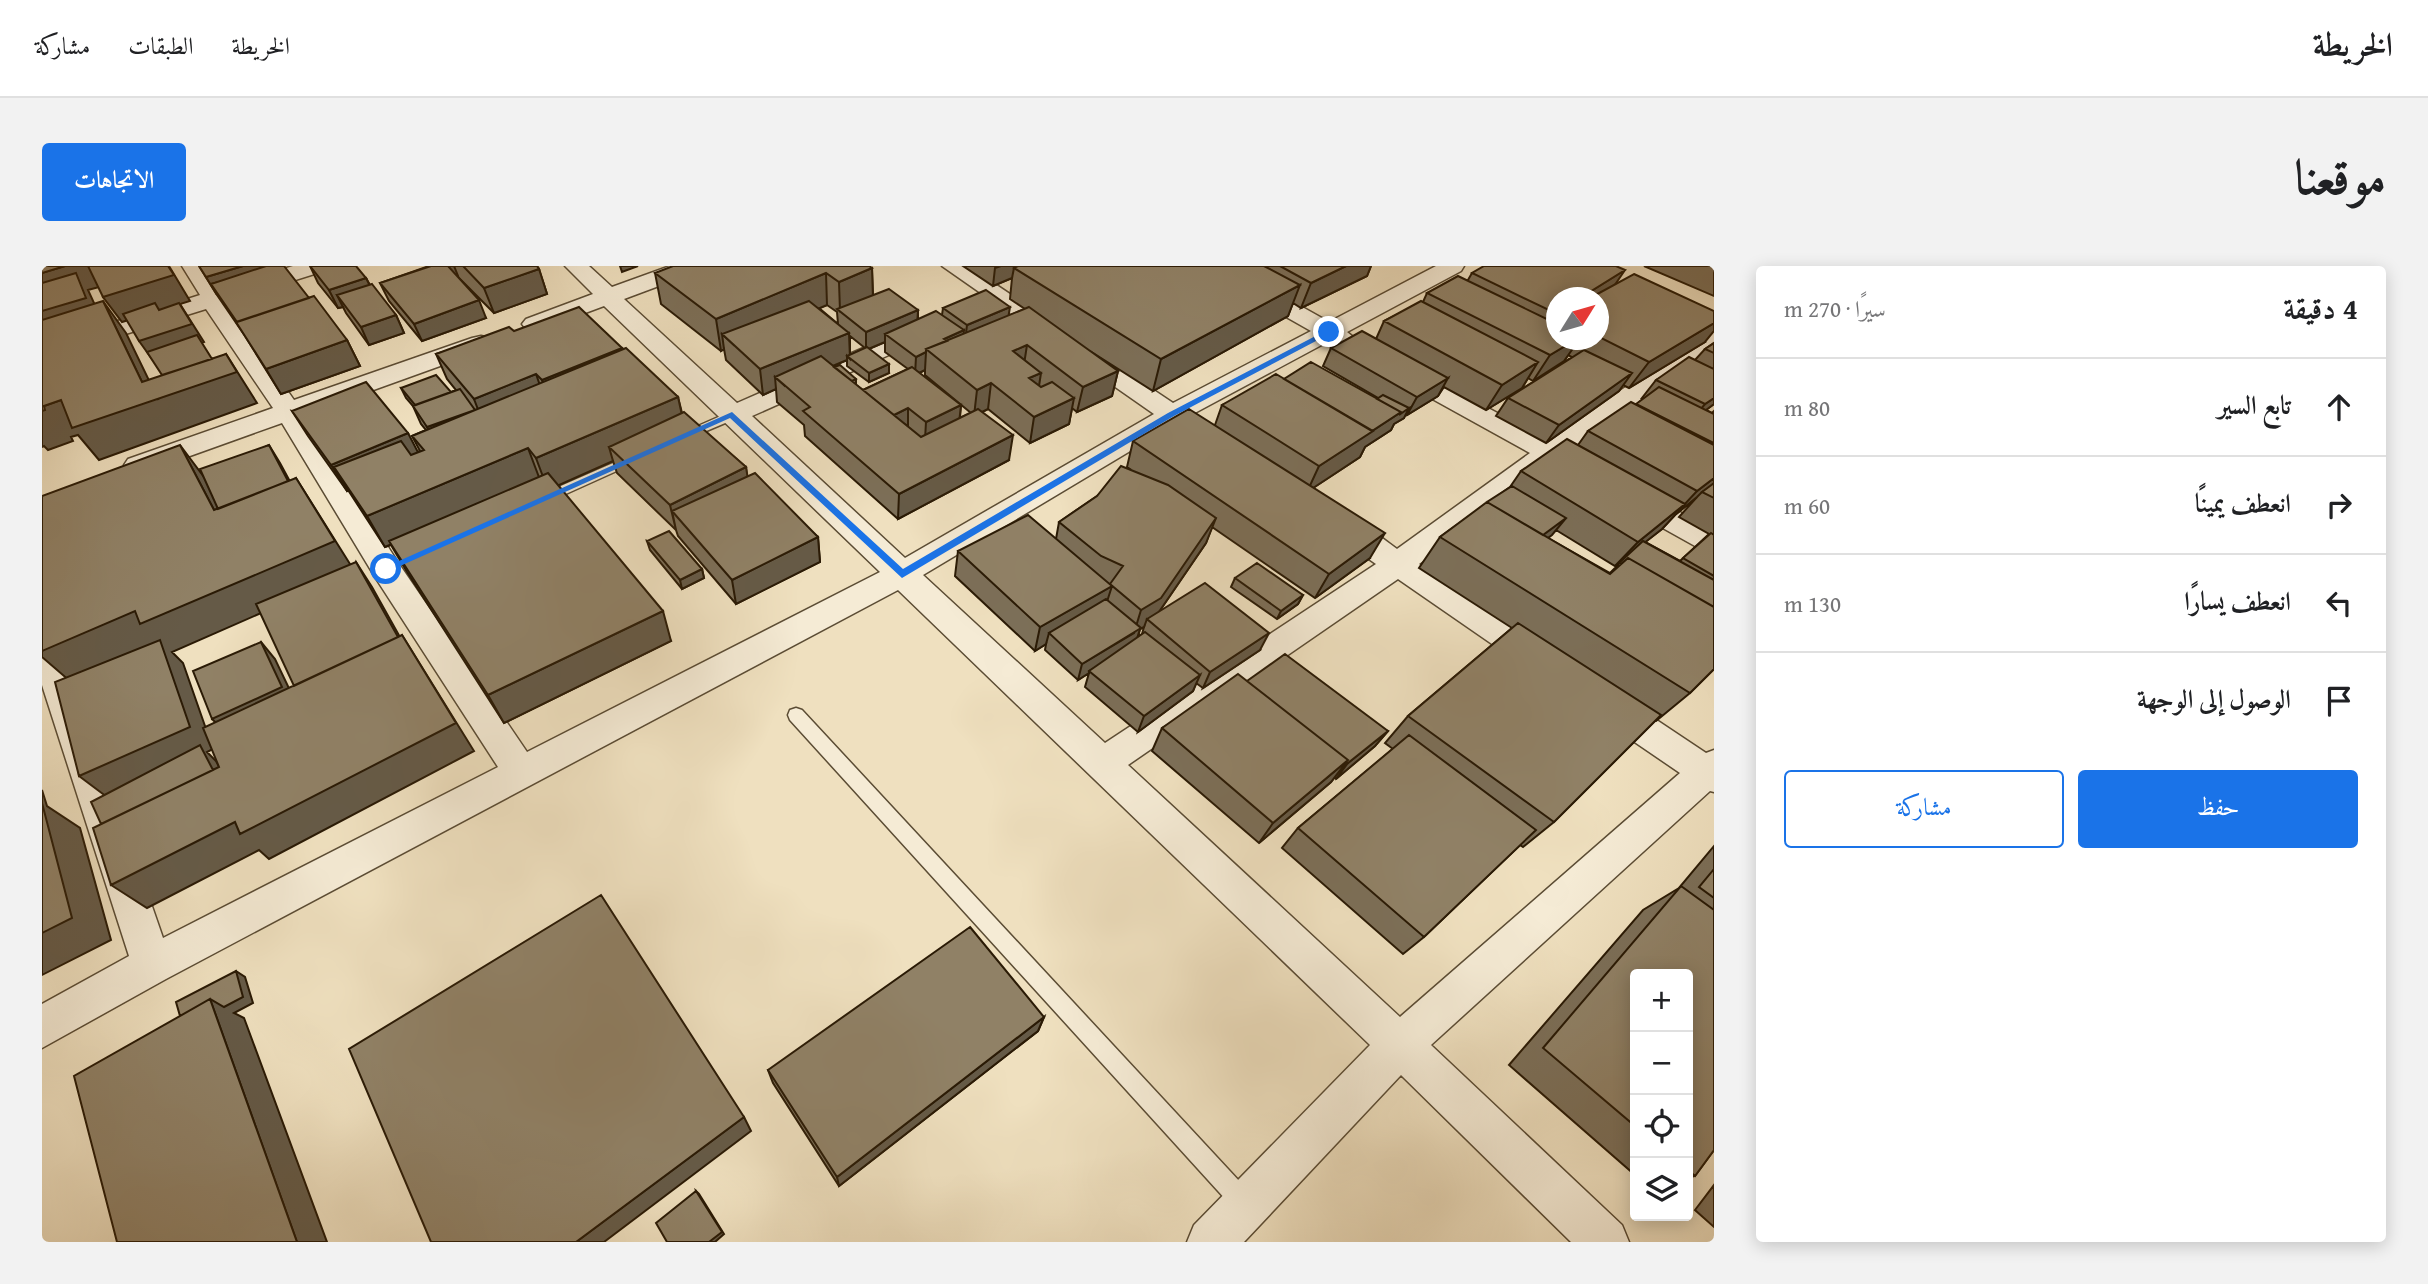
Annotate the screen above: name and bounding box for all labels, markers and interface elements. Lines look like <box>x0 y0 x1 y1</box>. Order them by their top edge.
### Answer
text: الخريطة <box>2313 20 2393 68</box>
text: مشاركة <box>35 28 90 63</box>
text: الطبقات <box>128 28 194 63</box>
text: الخريطة <box>232 28 290 63</box>
text: موقعنا <box>2294 140 2386 212</box>
button: الاتجاهات <box>42 143 186 221</box>
text: 4 دقيقة <box>2283 286 2358 330</box>
north arrow <box>1546 287 1609 350</box>
text: سيرًا · 270 m <box>1784 292 1886 325</box>
route end <box>1313 316 1344 347</box>
text: تابع السير <box>2217 385 2291 424</box>
icon: ahead <box>2320 388 2358 426</box>
text: 80 m <box>1784 391 1830 424</box>
text: انعطف يمينًا <box>2195 483 2291 522</box>
icon: right <box>2320 486 2358 524</box>
text: 60 m <box>1784 489 1830 522</box>
route start <box>370 553 401 584</box>
text: انعطف يسارًا <box>2184 581 2291 620</box>
icon: left <box>2320 584 2358 622</box>
text: 130 m <box>1784 587 1841 620</box>
text: الوصول إلى الوجهة <box>2137 679 2291 718</box>
icon: arrive <box>2320 682 2358 720</box>
button: مشاركة <box>1784 770 2064 848</box>
button: حفظ <box>2078 770 2358 848</box>
map controls <box>1630 969 1693 1221</box>
button: + <box>1630 969 1693 1032</box>
button: − <box>1630 1032 1693 1095</box>
button: locate <box>1630 1095 1693 1158</box>
button: layers <box>1630 1158 1693 1221</box>

